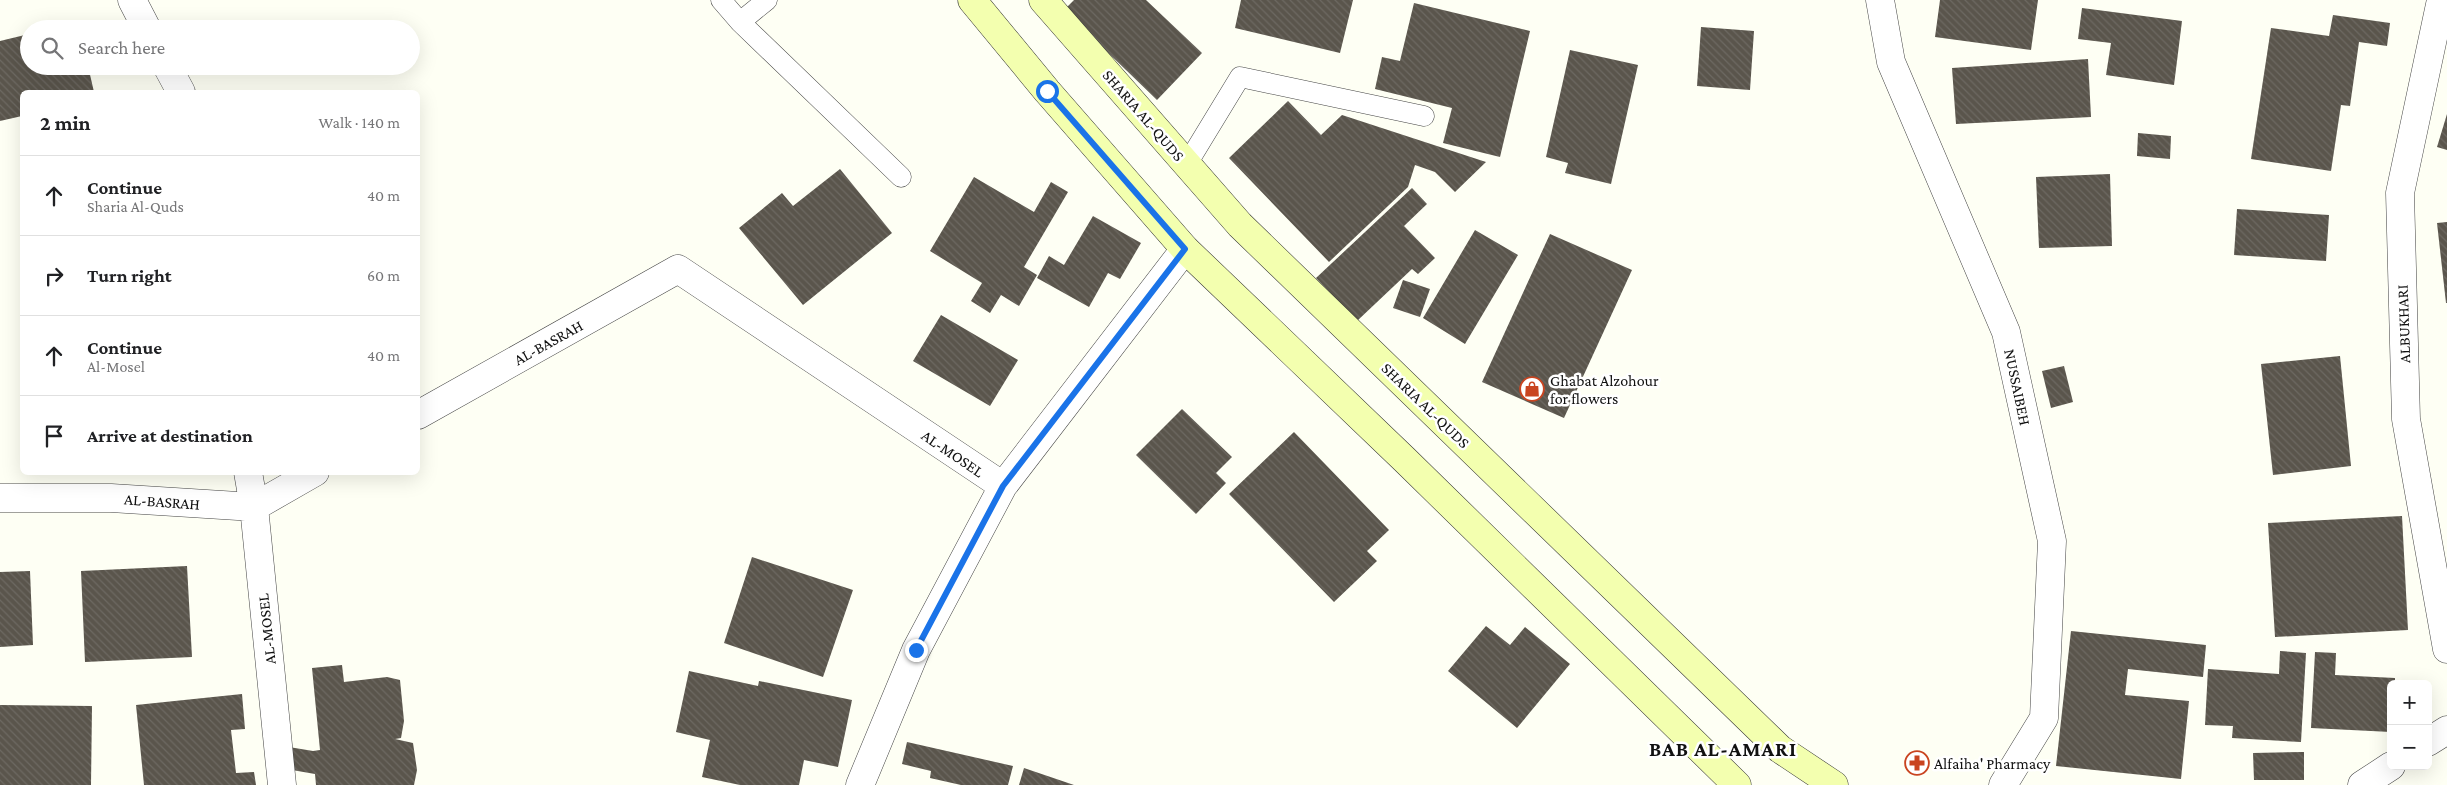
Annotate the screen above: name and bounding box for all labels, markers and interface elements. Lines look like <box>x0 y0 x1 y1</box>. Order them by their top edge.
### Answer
search box <box>20 20 420 75</box>
icon: search <box>38 34 66 62</box>
text: Search here <box>78 37 165 58</box>
street label: SHARIA AL-QUDS <box>1099 66 1188 164</box>
route start <box>1036 80 1059 103</box>
text: 2 min <box>40 111 91 135</box>
text: Walk · 140 m <box>319 114 400 131</box>
text: Continue <box>87 177 162 198</box>
icon: ahead <box>40 182 68 210</box>
text: 40 m <box>367 187 400 204</box>
text: Sharia Al-Quds <box>87 198 184 215</box>
icon: right <box>40 262 68 290</box>
text: Turn right <box>87 265 172 286</box>
text: 60 m <box>367 267 400 284</box>
street label: ALBUKHARI <box>2394 284 2413 364</box>
street label: AL-BASRAH <box>511 317 586 368</box>
text: Continue <box>87 337 162 358</box>
icon: ahead <box>40 342 68 370</box>
text: 40 m <box>367 347 400 364</box>
street label: NUSSAIBEH <box>2001 347 2034 427</box>
text: Al-Mosel <box>87 358 145 375</box>
street label: SHARIA AL-QUDS <box>1378 359 1473 451</box>
place label: Ghabat Alzohour for flowers <box>1550 372 1659 407</box>
shop icon: Ghabat Alzohour for flowers <box>1519 376 1545 402</box>
icon: arrive <box>40 422 68 450</box>
text: Arrive at destination <box>87 425 253 446</box>
street label: AL-MOSEL <box>919 426 987 480</box>
street label: AL-BASRAH <box>123 490 201 513</box>
street label: AL-MOSEL <box>254 593 279 665</box>
route end <box>905 639 928 662</box>
map controls <box>2387 680 2432 770</box>
button: + <box>2387 680 2432 725</box>
button: − <box>2387 725 2432 770</box>
district label: BAB AL-AMARI <box>1649 737 1797 761</box>
pharmacy icon: Alfaiha' Pharmacy <box>1904 750 1930 776</box>
place label: Alfaiha' Pharmacy <box>1934 755 2051 773</box>

